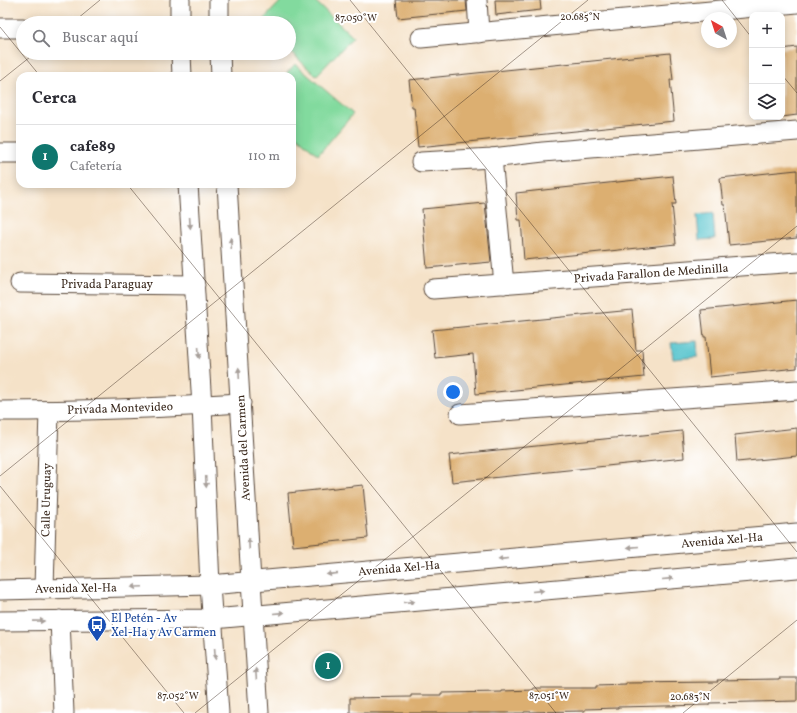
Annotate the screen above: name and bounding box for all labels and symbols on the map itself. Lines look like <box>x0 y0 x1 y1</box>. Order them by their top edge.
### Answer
text: 20.685°N <box>560 10 600 24</box>
text: 87.050°W <box>335 11 377 25</box>
north arrow <box>701 12 737 48</box>
one-way arrow <box>187 217 194 229</box>
one-way arrow <box>227 237 234 249</box>
street label: Privada Farallon de Medinilla <box>573 261 729 287</box>
street label: Privada Paraguay <box>61 277 154 293</box>
one-way arrow <box>195 347 202 359</box>
one-way arrow <box>235 367 242 379</box>
your location <box>443 382 463 402</box>
street label: Avenida del Carmen <box>233 394 255 501</box>
street label: Privada Montevideo <box>67 399 173 419</box>
street label: Calle Uruguay <box>38 462 56 537</box>
one-way arrow <box>202 476 209 488</box>
street label: Avenida Xel-Ha <box>681 529 764 553</box>
one-way arrow <box>245 538 252 550</box>
one-way arrow <box>627 544 639 551</box>
one-way arrow <box>497 555 509 562</box>
street label: Avenida Xel-Ha <box>358 557 441 581</box>
one-way arrow <box>326 571 338 577</box>
one-way arrow <box>662 576 674 583</box>
street label: Avenida Xel-Ha <box>35 580 117 598</box>
one-way arrow <box>130 584 143 590</box>
one-way arrow <box>532 587 544 594</box>
one-way arrow <box>403 598 415 605</box>
one-way arrow <box>273 610 285 616</box>
place label: El Petén - Av Xel-Ha y Av Carmen <box>111 611 216 641</box>
bus stop icon: El Petén - Av Xel-Ha y Av Carmen <box>86 614 108 642</box>
one-way arrow <box>33 618 46 624</box>
one-way arrow <box>212 648 219 660</box>
pin: 1 <box>315 651 341 681</box>
one-way arrow <box>253 668 260 680</box>
text: 87.052°W <box>157 689 199 703</box>
text: 87.051°W <box>529 689 569 703</box>
text: 20.683°N <box>670 690 711 704</box>

